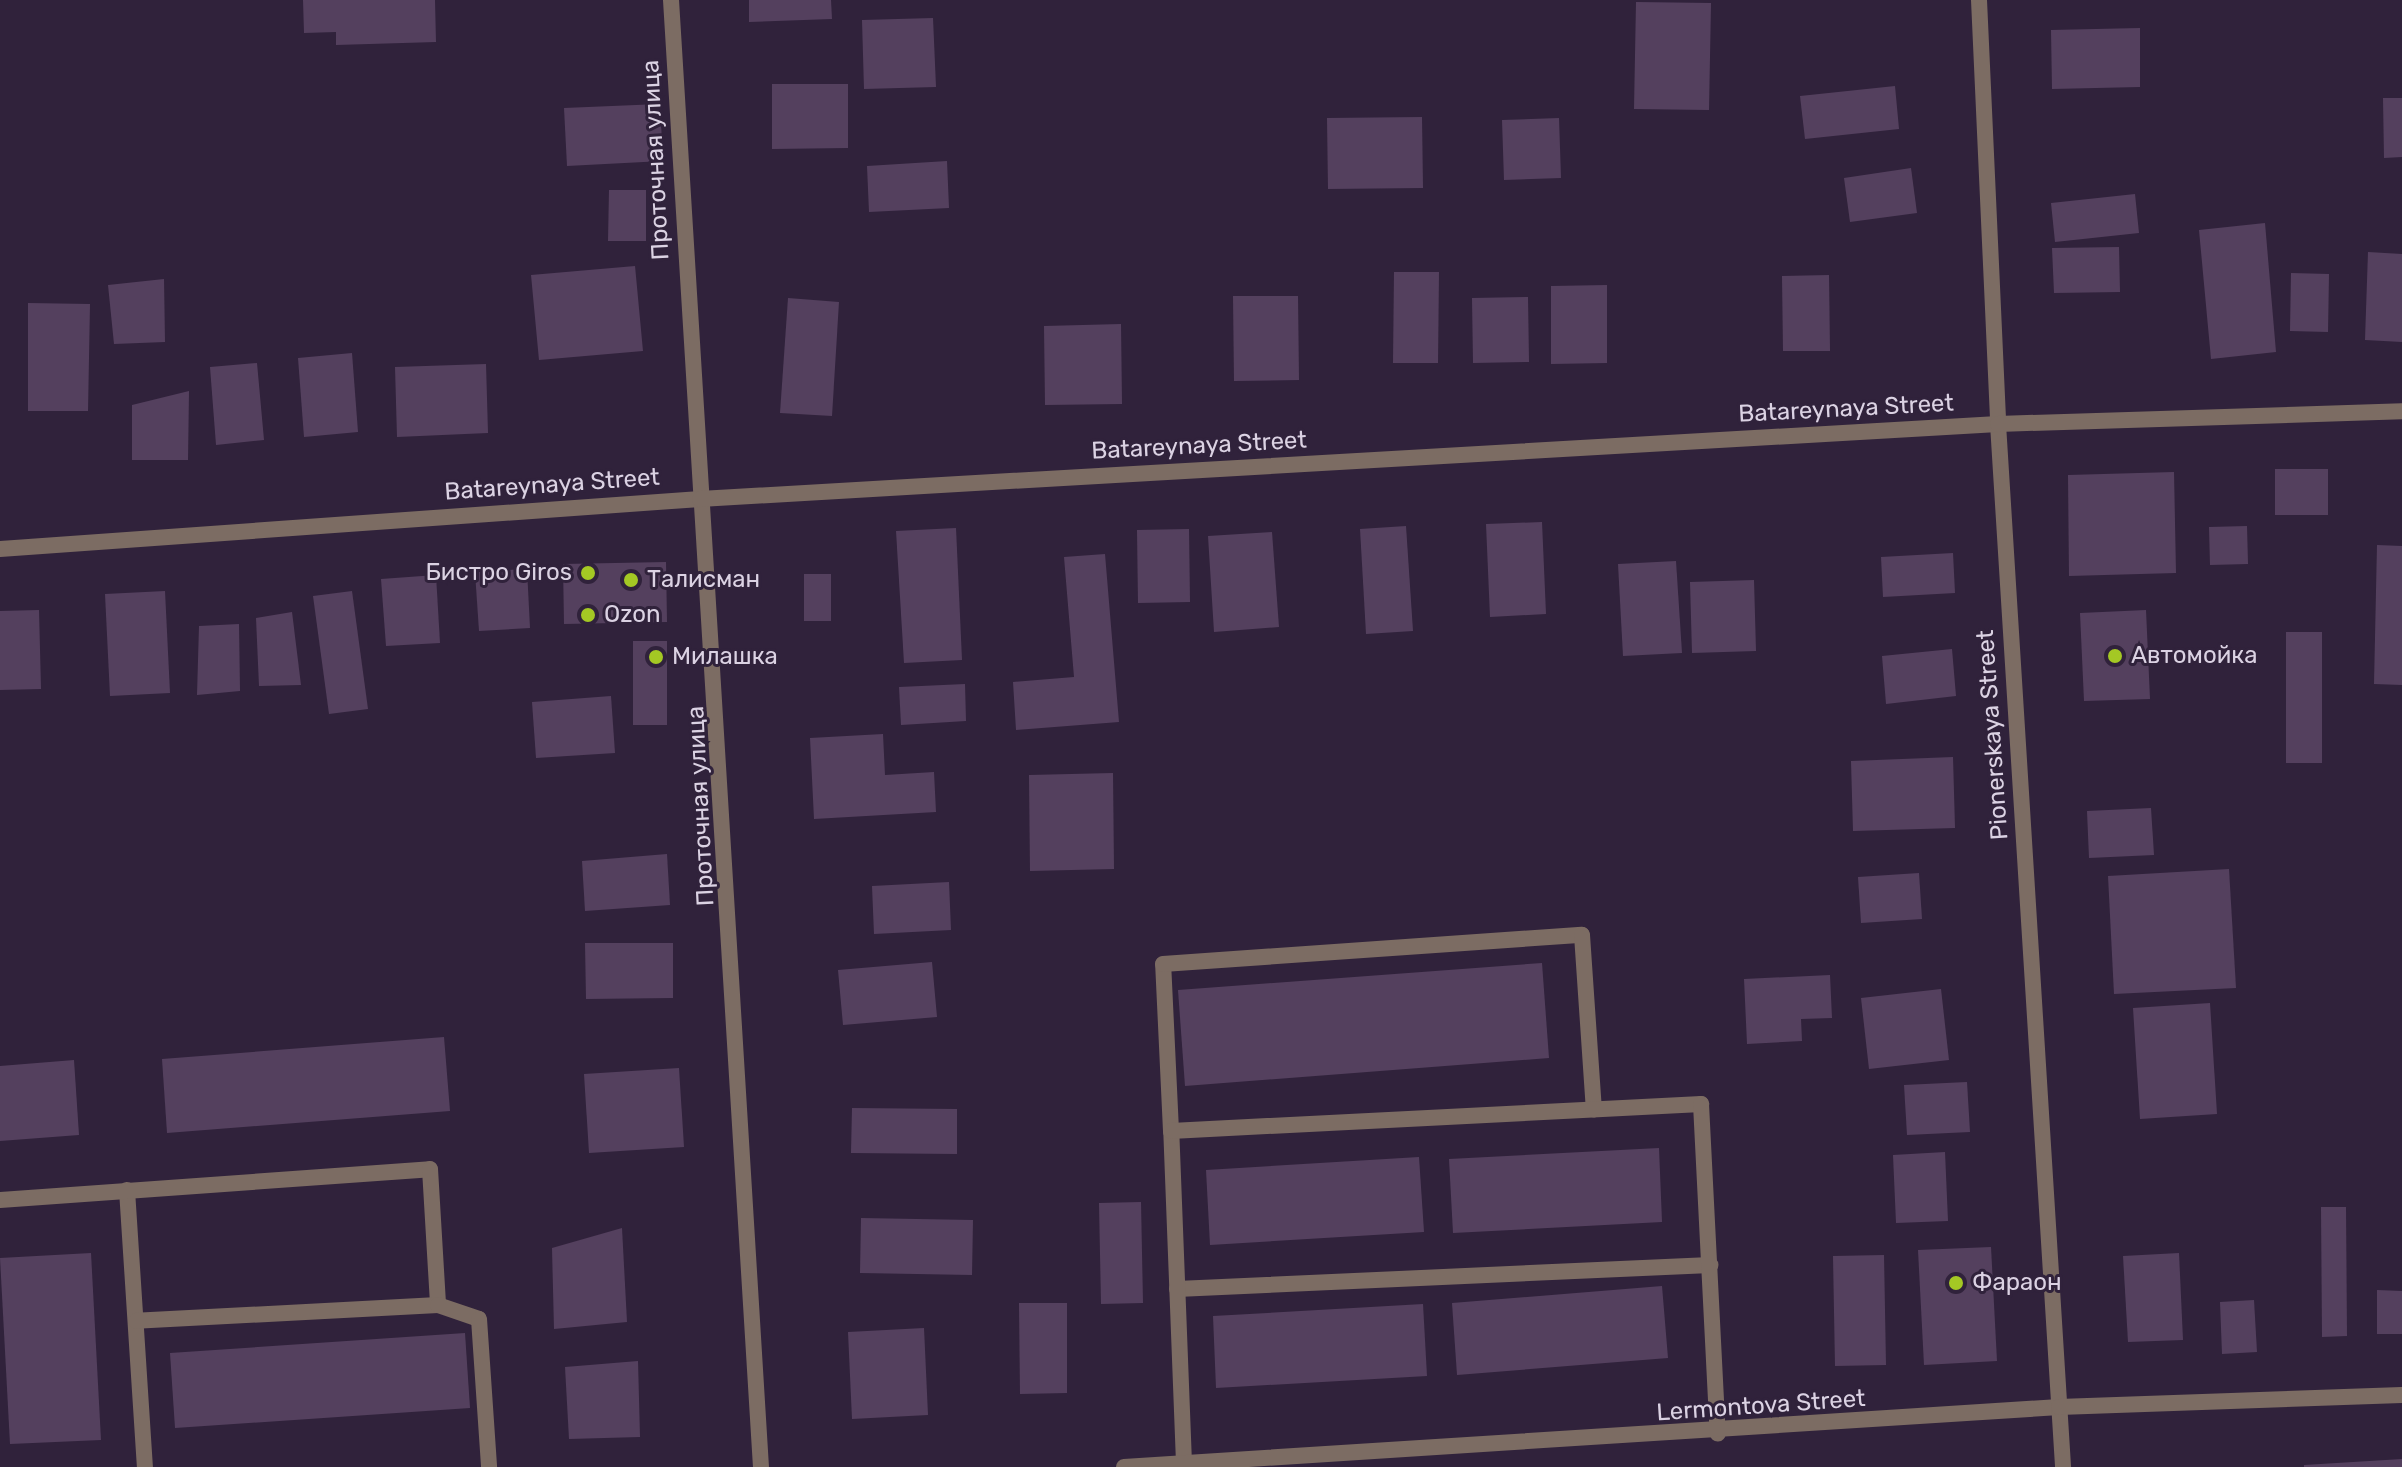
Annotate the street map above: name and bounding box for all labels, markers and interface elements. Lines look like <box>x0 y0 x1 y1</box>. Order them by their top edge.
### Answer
street label: Проточная улица <box>636 59 676 261</box>
street label: Batareynaya Street <box>1738 389 1954 429</box>
street label: Batareynaya Street <box>1091 426 1307 466</box>
street label: Batareynaya Street <box>443 463 661 507</box>
place label: Бистро Giros <box>425 559 572 587</box>
marker: Бистро Giros <box>579 564 597 582</box>
place label: Талисман <box>647 566 760 594</box>
marker: Талисман <box>622 571 640 589</box>
place label: Ozon <box>604 601 661 629</box>
marker: Ozon <box>579 606 597 624</box>
street label: Pionerskaya Street <box>1971 629 2015 841</box>
place label: Автомойка <box>2131 642 2257 670</box>
place label: Милашка <box>672 643 778 671</box>
marker: Автомойка <box>2106 647 2124 665</box>
marker: Милашка <box>647 648 665 666</box>
street label: Проточная улица <box>681 705 721 907</box>
place label: Фараон <box>1972 1269 2062 1297</box>
marker: Фараон <box>1947 1274 1965 1292</box>
street label: Lermontova Street <box>1656 1384 1866 1428</box>

